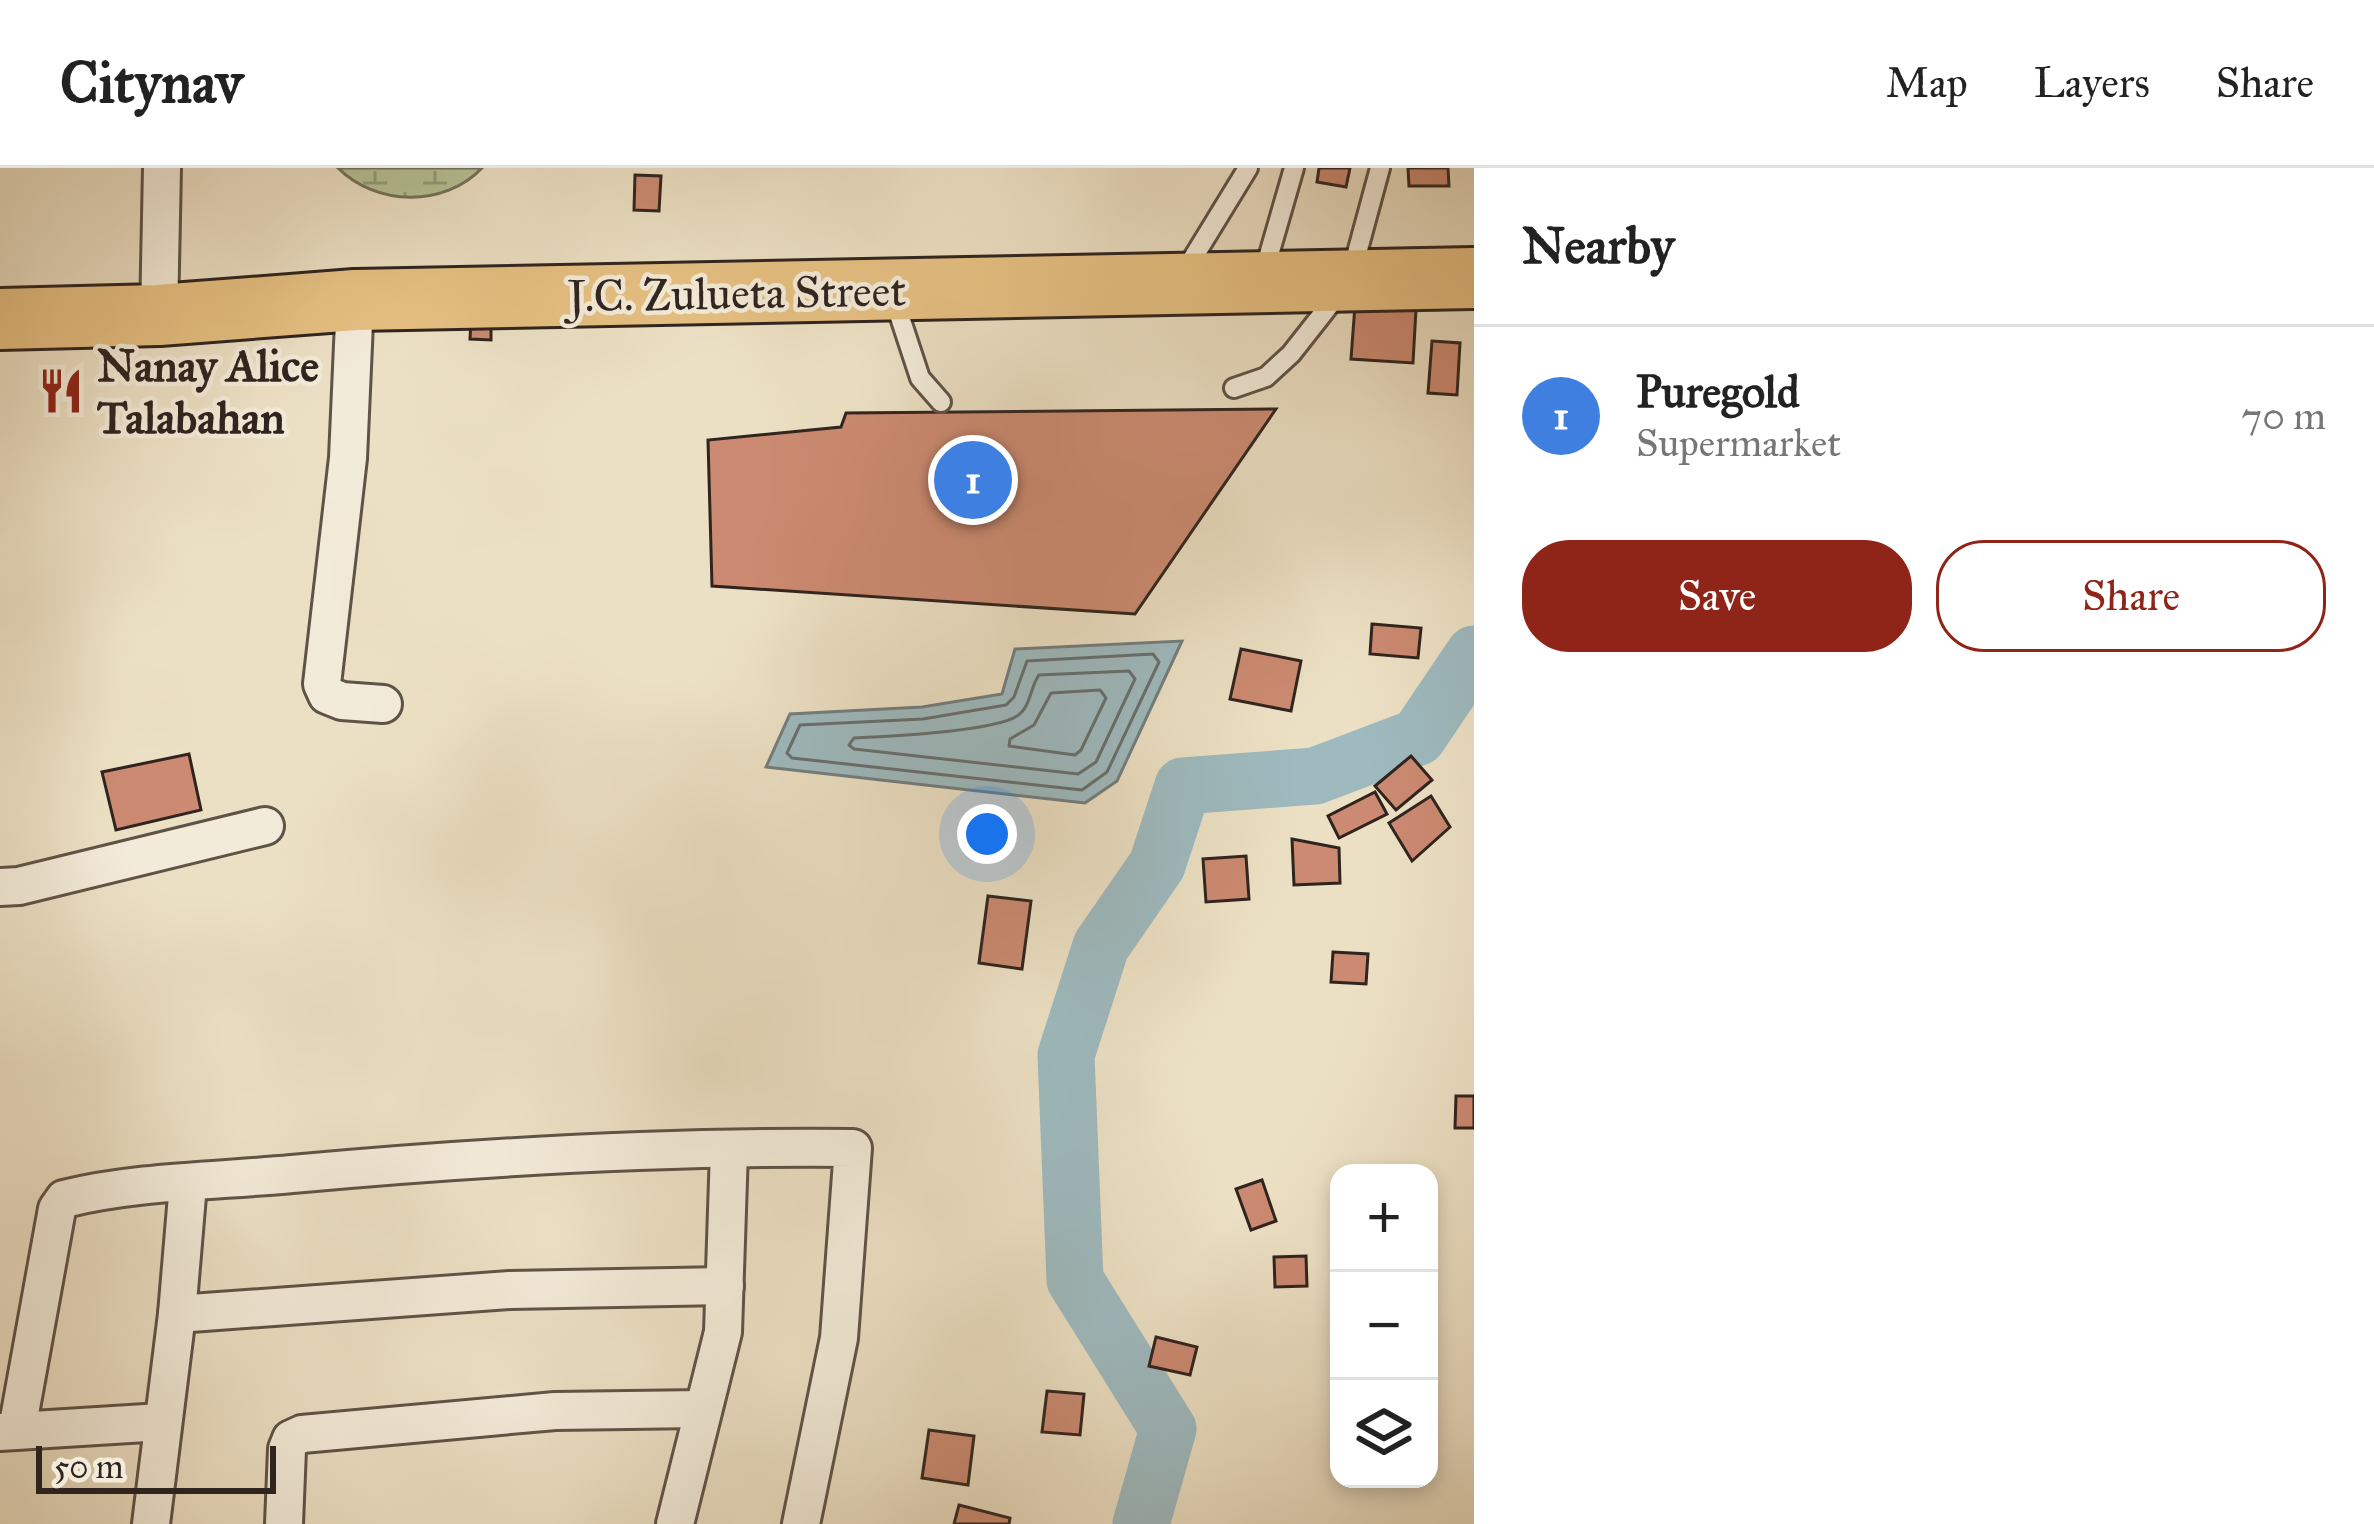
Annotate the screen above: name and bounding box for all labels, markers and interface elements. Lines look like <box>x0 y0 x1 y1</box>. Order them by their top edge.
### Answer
text: Citynav <box>60 48 243 118</box>
text: Map <box>1886 57 1968 109</box>
text: Layers <box>2034 57 2150 109</box>
text: Share <box>2216 57 2314 109</box>
text: Nearby <box>1522 215 1674 277</box>
street label: J.C. Zulueta Street <box>562 263 907 324</box>
place label: Nanay Alice Talabahan <box>97 338 319 445</box>
text: Puregold <box>1636 364 1799 419</box>
restaurant icon: Nanay Alice Talabahan <box>36 366 86 416</box>
text: 1 <box>1553 392 1569 440</box>
text: 70 m <box>2241 392 2326 440</box>
text: Supermarket <box>1636 419 1841 467</box>
pin: 1 <box>934 435 1012 525</box>
button: Save <box>1522 540 1912 652</box>
button: Share <box>1936 540 2326 652</box>
your location <box>957 804 1017 864</box>
map controls <box>1330 1164 1438 1488</box>
button: + <box>1330 1164 1438 1272</box>
button: − <box>1330 1272 1438 1380</box>
button: layers <box>1330 1380 1438 1488</box>
scale bar <box>36 1440 276 1493</box>
text: 50 m <box>54 1447 123 1487</box>

